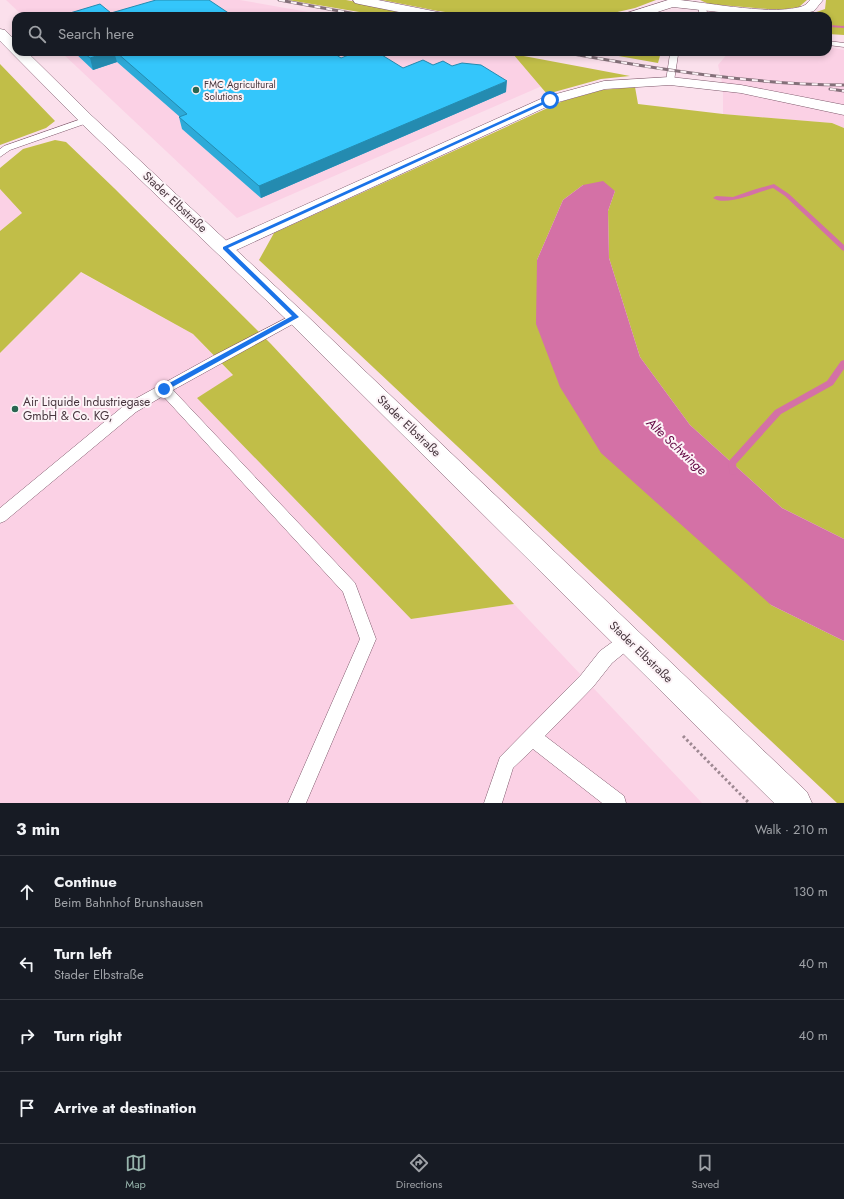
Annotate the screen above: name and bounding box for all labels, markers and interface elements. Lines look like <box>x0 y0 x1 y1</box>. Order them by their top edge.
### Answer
search box <box>12 12 832 56</box>
icon: search <box>26 23 48 45</box>
text: Search here <box>58 23 134 45</box>
place label: FMC Agricultural Solutions <box>204 77 276 104</box>
marker: FMC Agricultural Solutions <box>191 85 201 95</box>
route start <box>541 91 559 109</box>
street label: Stader Elbstraße <box>139 167 211 237</box>
route end <box>155 380 173 398</box>
street label: Stader Elbstraße <box>373 391 445 461</box>
place label: Air Liquide Industriegase GmbH & Co. KG, <box>23 393 150 425</box>
marker: Air Liquide Industriegase GmbH & Co. KG, <box>10 404 20 414</box>
water label: Alte Schwinge <box>642 413 711 480</box>
street label: Stader Elbstraße <box>605 617 677 687</box>
text: 3 min <box>16 817 60 841</box>
text: Walk · 210 m <box>755 820 828 839</box>
text: Continue <box>54 871 117 893</box>
icon: ahead <box>16 881 38 903</box>
text: 130 m <box>793 882 828 901</box>
text: Beim Bahnhof Brunshausen <box>54 893 203 912</box>
text: Turn left <box>54 943 112 965</box>
icon: left <box>16 953 38 975</box>
text: 40 m <box>799 954 828 973</box>
text: Stader Elbstraße <box>54 965 144 984</box>
icon: right <box>16 1025 38 1047</box>
text: Turn right <box>54 1025 122 1047</box>
text: 40 m <box>799 1026 828 1045</box>
icon: arrive <box>16 1097 38 1119</box>
text: Arrive at destination <box>54 1097 196 1119</box>
tab: Map <box>125 1152 147 1192</box>
tab: Directions <box>396 1152 442 1192</box>
tab: Saved <box>692 1152 719 1192</box>

